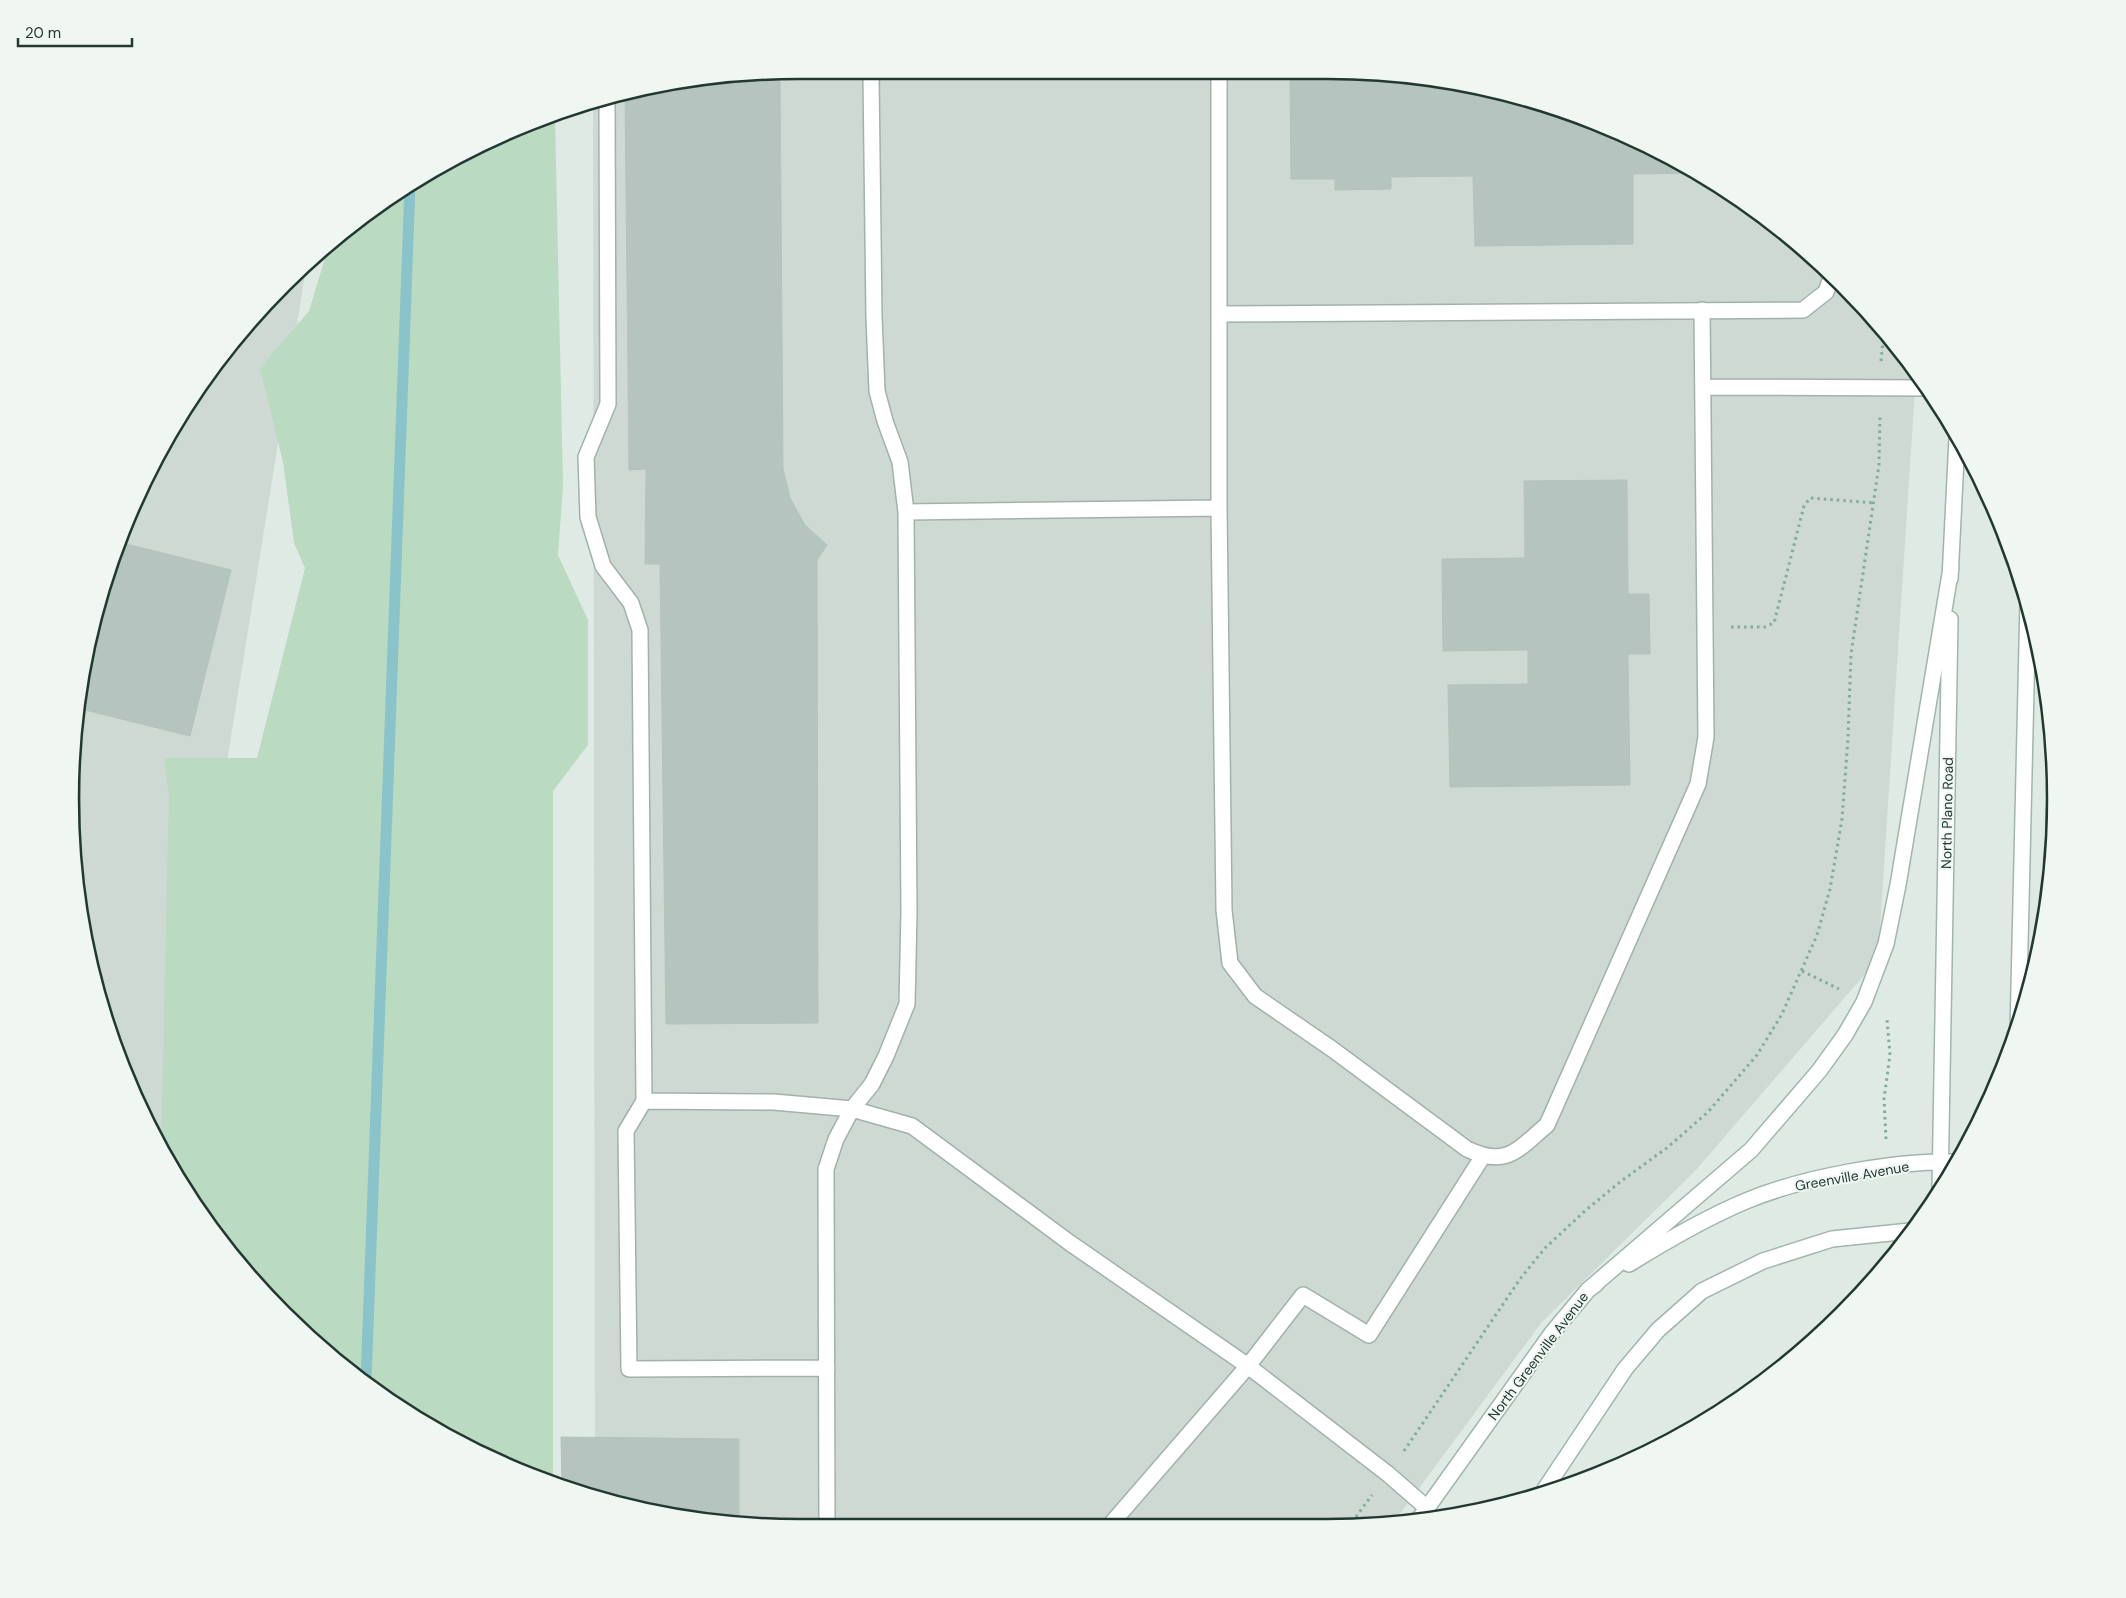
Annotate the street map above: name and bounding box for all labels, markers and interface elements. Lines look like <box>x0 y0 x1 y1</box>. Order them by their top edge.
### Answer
scale bar <box>18 15 131 47</box>
text: 20 m <box>25 23 61 43</box>
street label: North Plano Road <box>1937 757 1957 869</box>
street label: Greenville Avenue <box>1794 1157 1911 1195</box>
street label: North Greenville Avenue <box>1484 1288 1592 1424</box>

